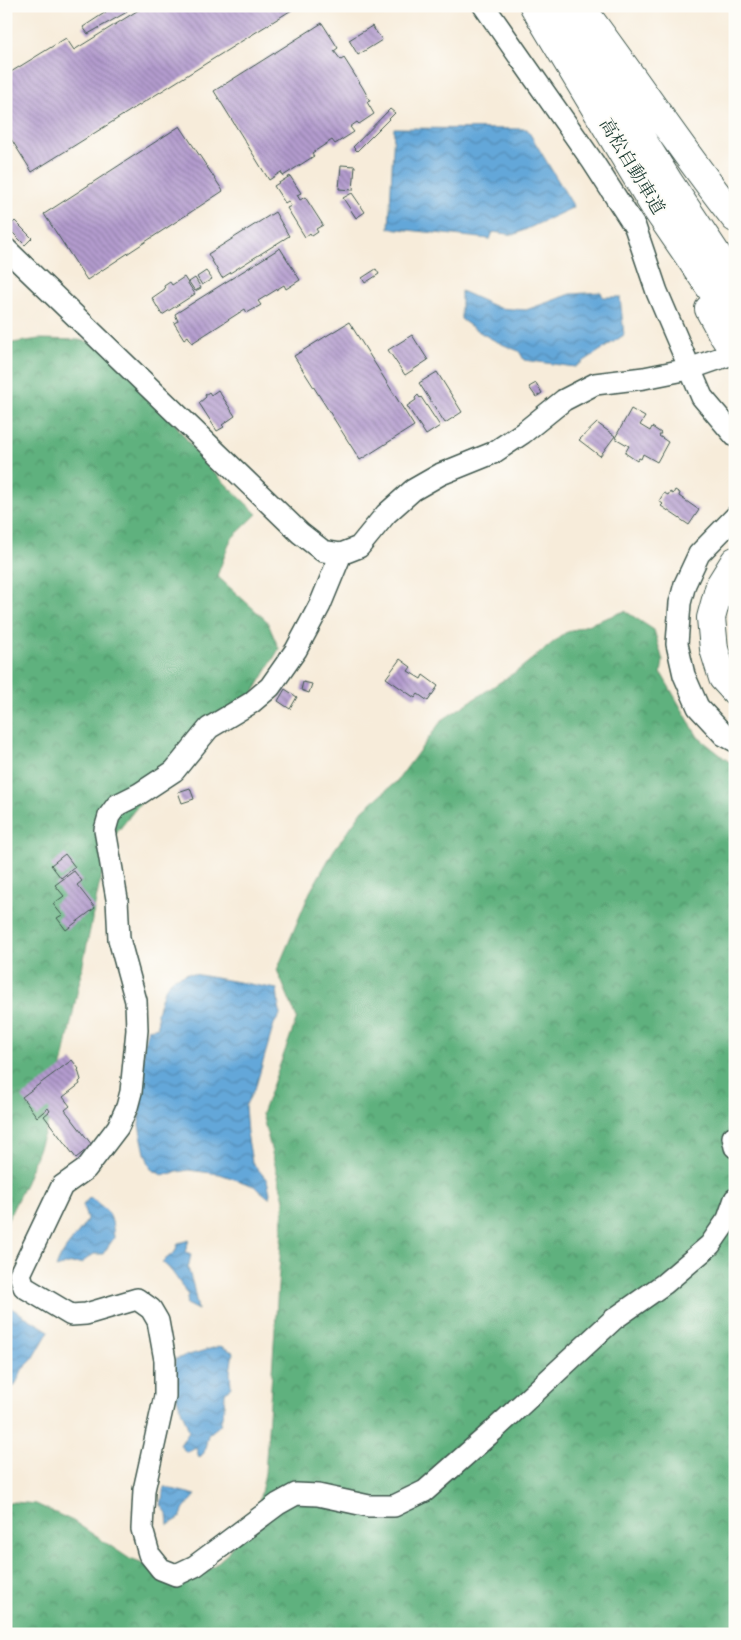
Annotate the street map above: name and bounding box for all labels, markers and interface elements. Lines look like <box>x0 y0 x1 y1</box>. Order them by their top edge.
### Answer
street label: 高松自動車道 <box>593 115 669 219</box>

